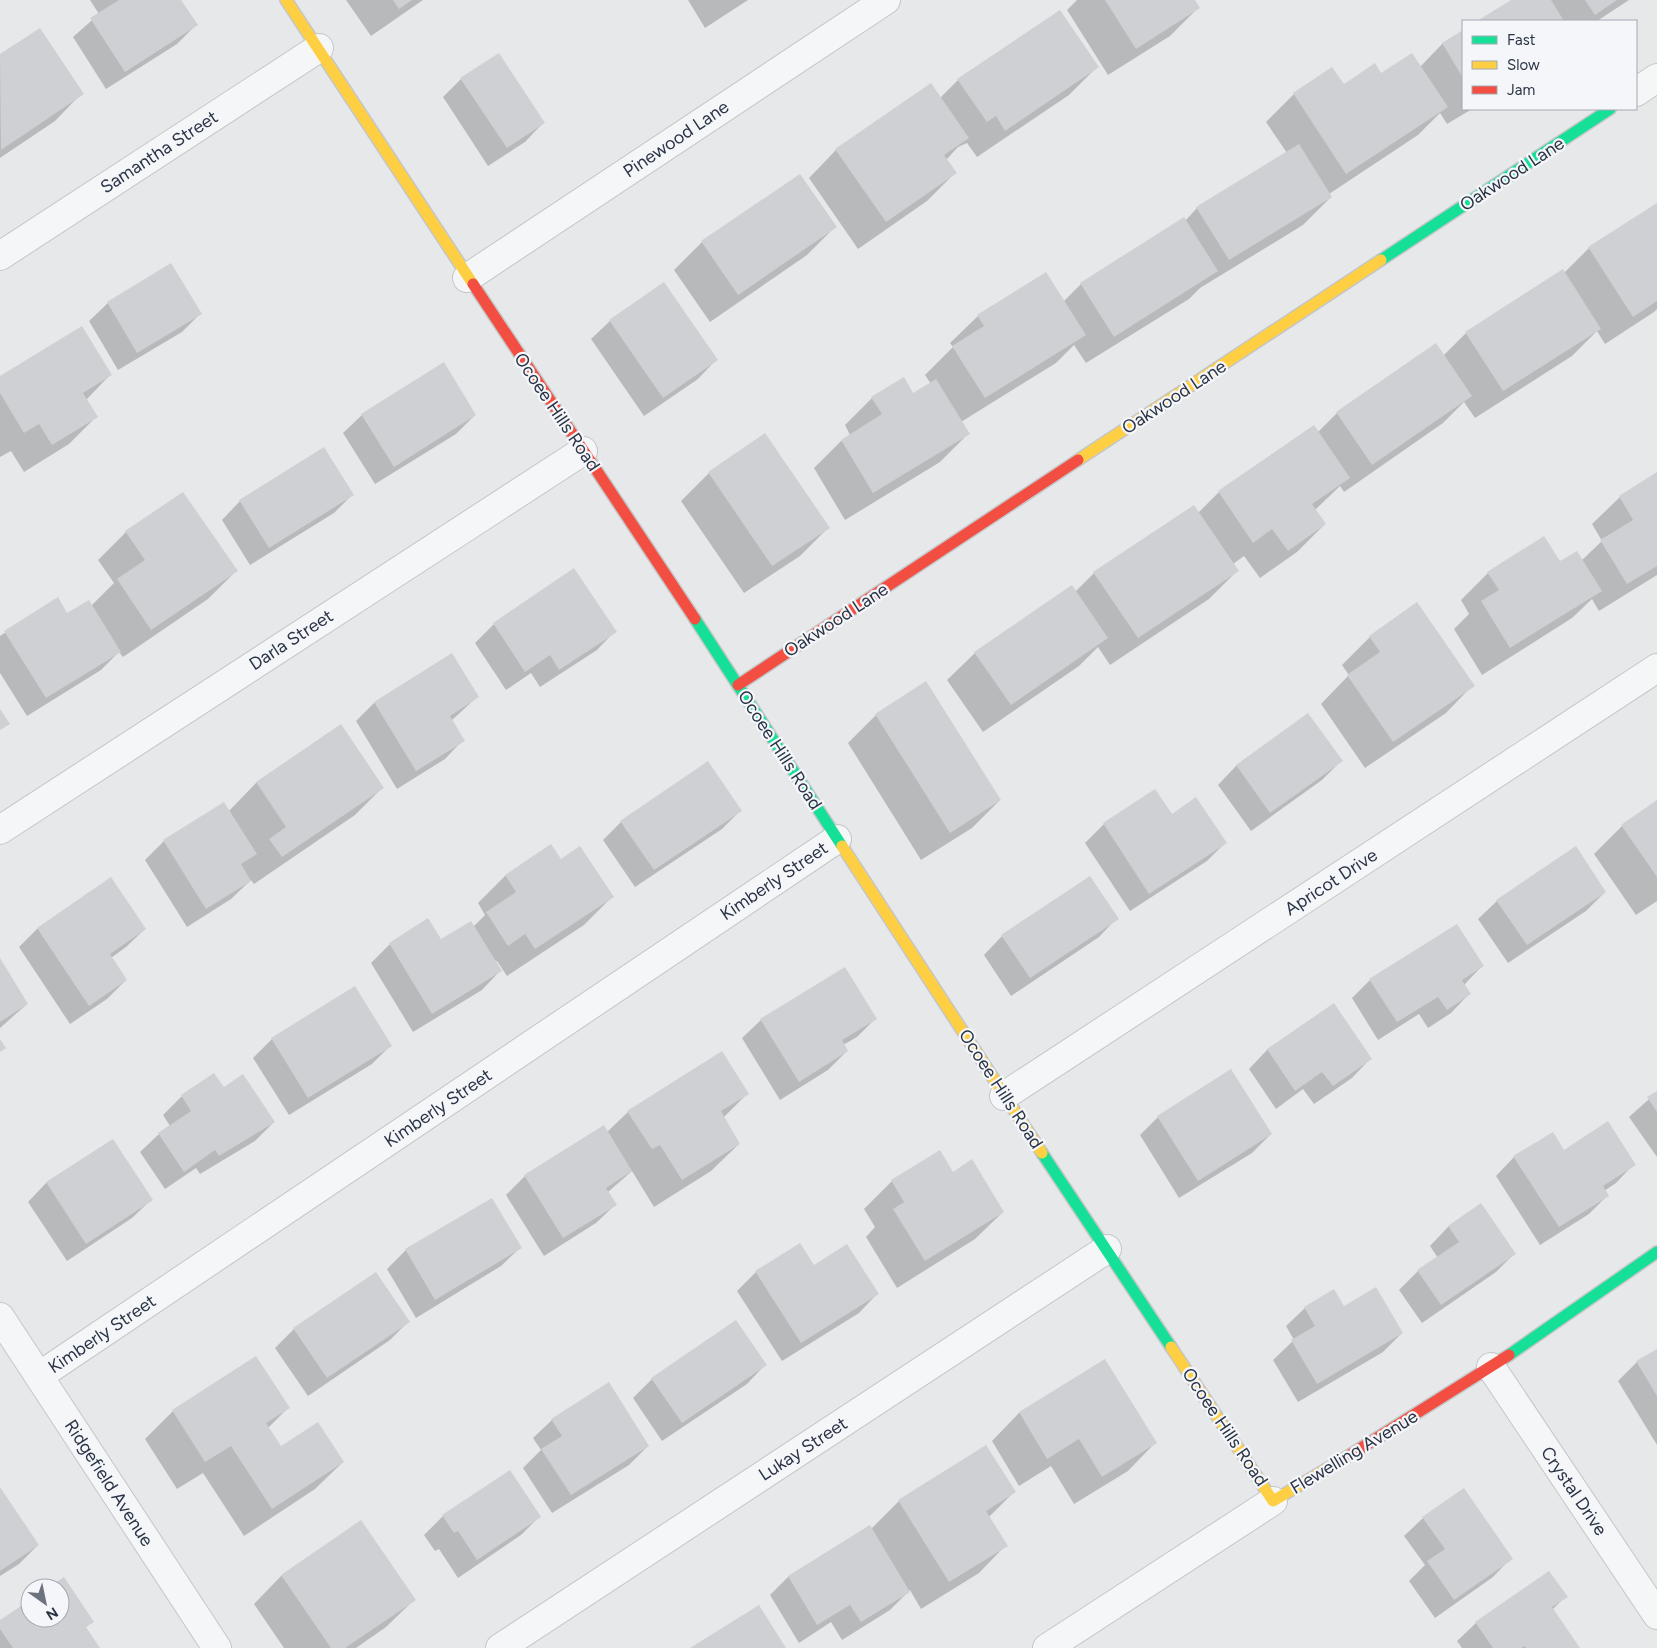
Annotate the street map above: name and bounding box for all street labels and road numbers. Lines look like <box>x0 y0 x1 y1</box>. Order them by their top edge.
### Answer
street label: Pinewood Lane <box>619 96 733 182</box>
street label: Samantha Street <box>96 106 222 198</box>
street label: Oakwood Lane <box>1456 132 1568 216</box>
street label: Ocoee Hills Road <box>509 349 605 475</box>
street label: Oakwood Lane <box>1118 355 1230 439</box>
street label: Oakwood Lane <box>780 578 892 662</box>
street label: Darla Street <box>245 605 337 675</box>
street label: Ocoee Hills Road <box>733 686 827 814</box>
street label: Kimberly Street <box>716 837 832 925</box>
street label: Apricot Drive <box>1281 844 1382 920</box>
street label: Ocoee Hills Road <box>954 1025 1048 1153</box>
street label: Kimberly Street <box>380 1064 496 1152</box>
street label: Kimberly Street <box>44 1290 160 1378</box>
street label: Ocoee Hills Road <box>1177 1364 1273 1490</box>
street label: Flewelling Avenue <box>1286 1405 1422 1499</box>
street label: Lukay Street <box>755 1412 852 1486</box>
street label: Ridgefield Avenue <box>60 1415 158 1551</box>
street label: Crystal Drive <box>1536 1442 1612 1540</box>

